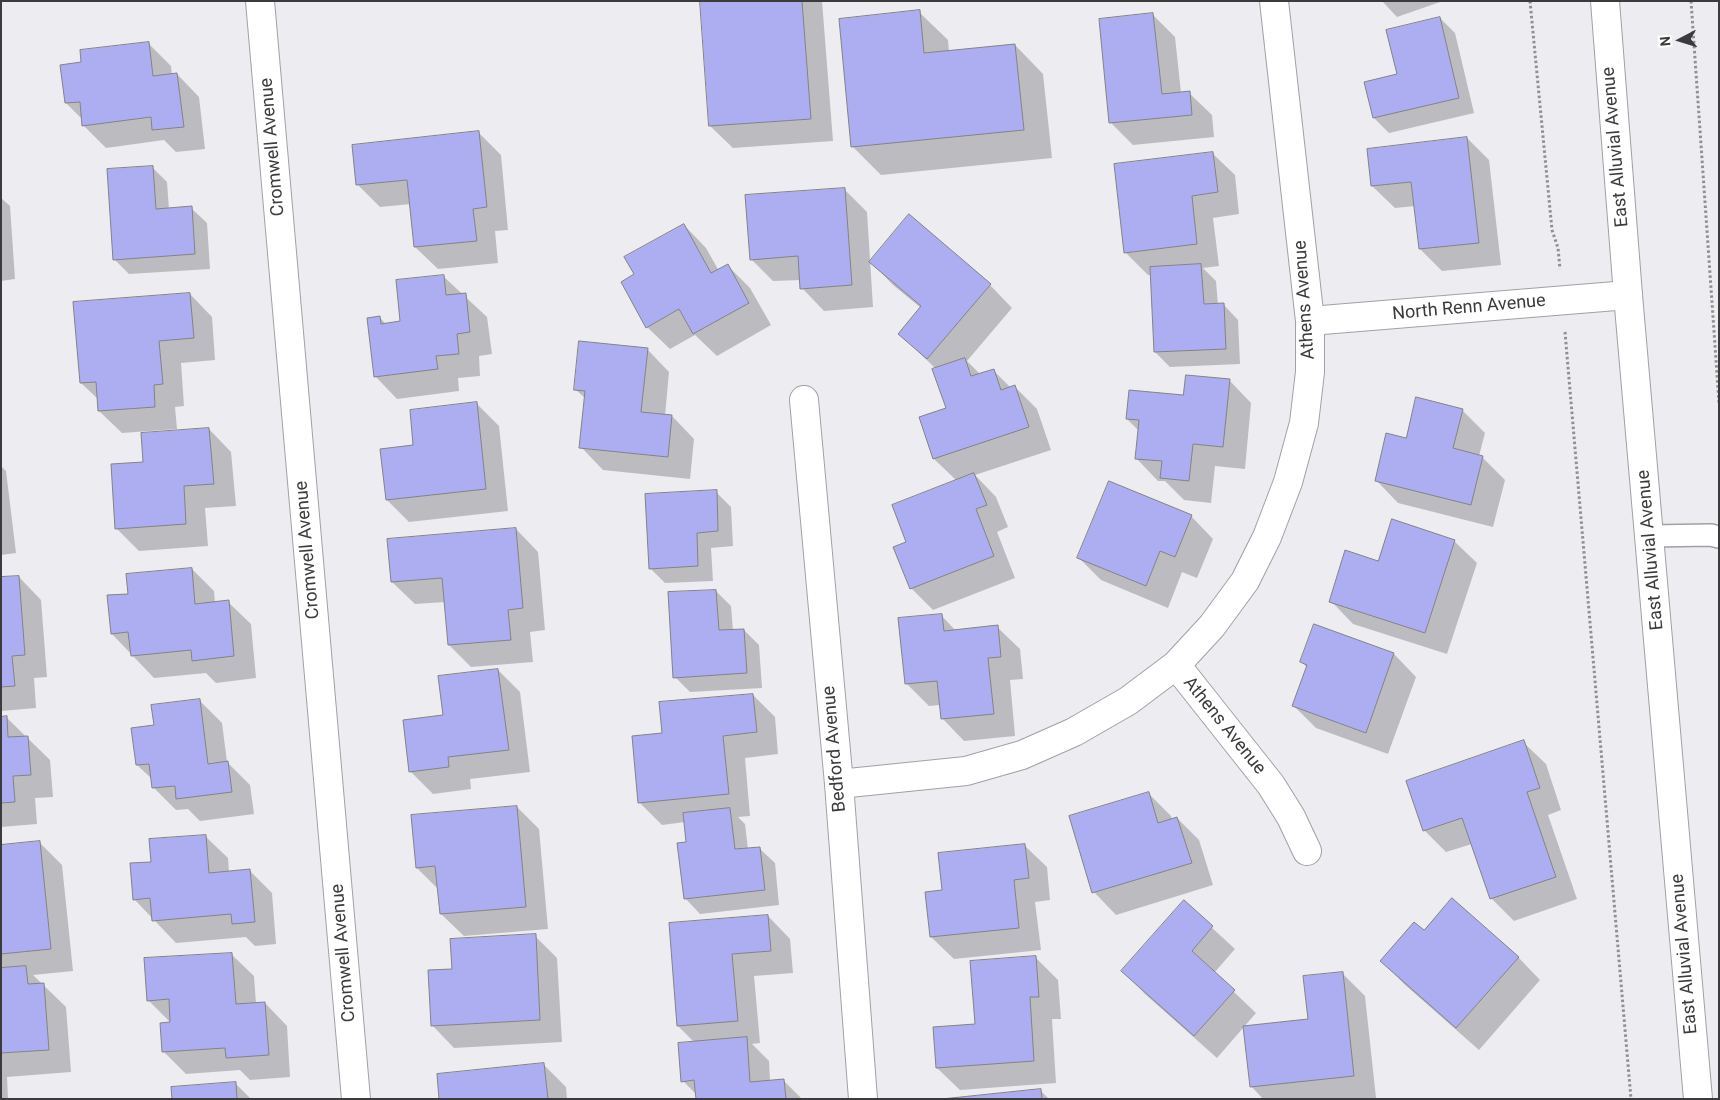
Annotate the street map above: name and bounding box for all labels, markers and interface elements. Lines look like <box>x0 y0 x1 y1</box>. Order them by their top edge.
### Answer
north arrow <box>1655 15 1705 65</box>
text: N <box>1657 36 1673 47</box>
street label: East Alluvial Avenue <box>1598 66 1634 228</box>
street label: Cromwell Avenue <box>256 77 290 217</box>
street label: Athens Avenue <box>1290 240 1320 360</box>
street label: North Renn Avenue <box>1391 291 1547 325</box>
street label: East Alluvial Avenue <box>1633 469 1669 631</box>
street label: Cromwell Avenue <box>291 480 325 620</box>
street label: Athens Avenue <box>1178 673 1270 779</box>
street label: Bedford Avenue <box>819 685 851 813</box>
street label: East Alluvial Avenue <box>1667 873 1703 1035</box>
street label: Cromwell Avenue <box>327 883 361 1023</box>

